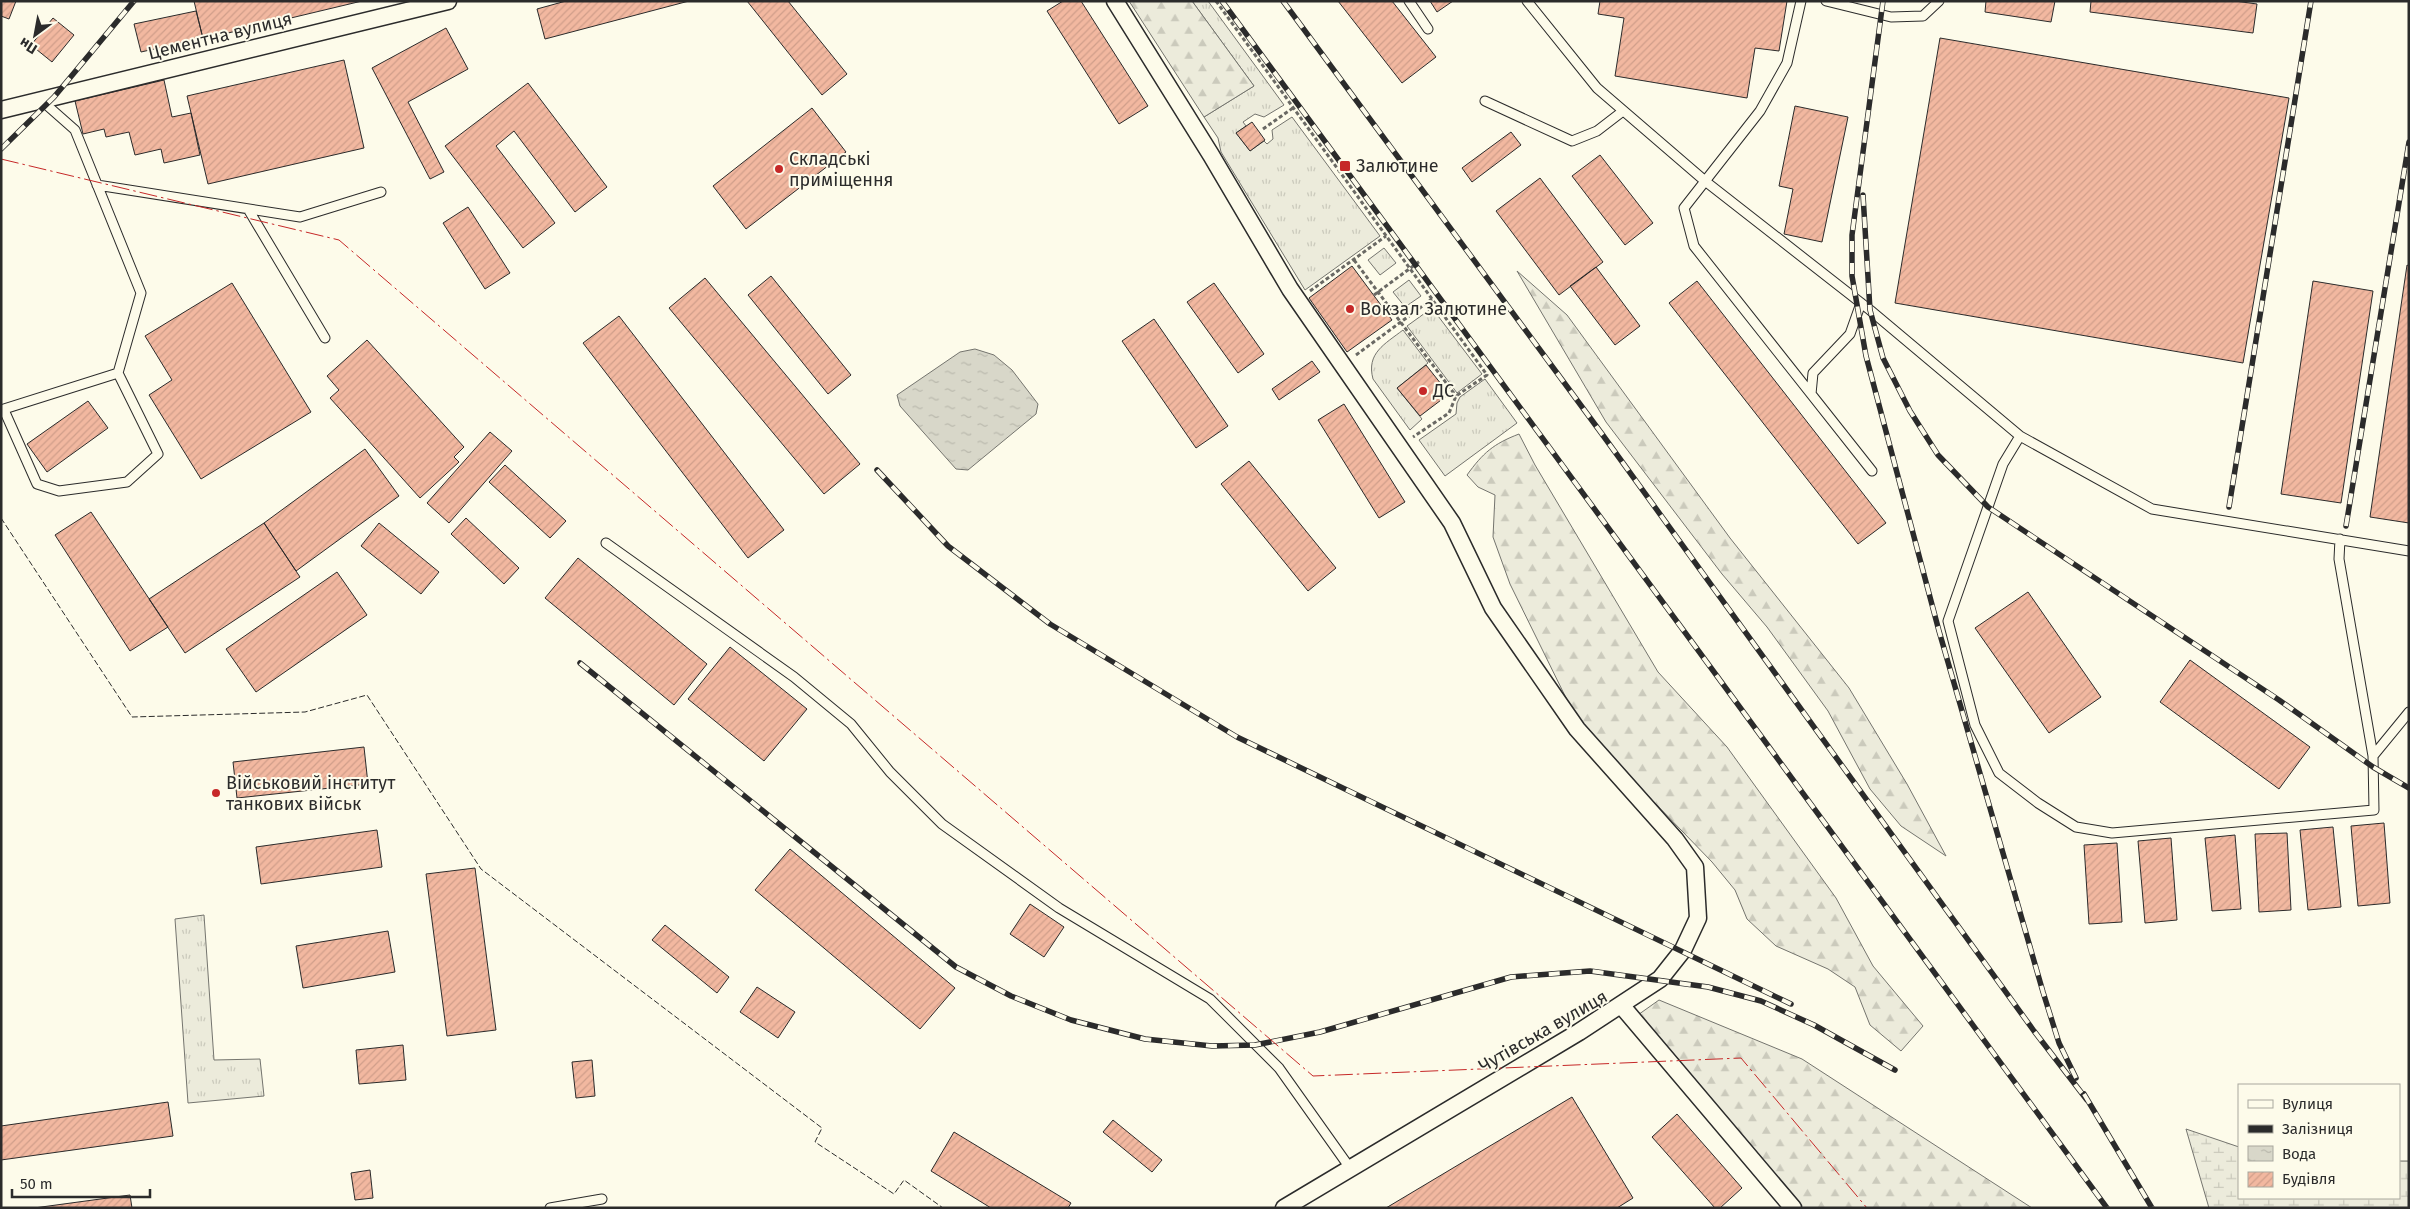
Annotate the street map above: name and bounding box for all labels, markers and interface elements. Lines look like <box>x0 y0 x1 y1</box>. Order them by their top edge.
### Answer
street label: Цементна вулиця <box>146 7 294 65</box>
north arrow <box>10 10 60 60</box>
text: Пн <box>16 34 40 57</box>
place label: Складські приміщення <box>789 148 894 191</box>
place label: Залютине <box>1356 155 1439 177</box>
marker: Залютине <box>1338 159 1352 173</box>
marker: Складські приміщення <box>773 163 785 175</box>
place label: Вокзал Залютине <box>1360 298 1507 320</box>
marker: Вокзал Залютине <box>1344 303 1356 315</box>
place label: ДС <box>1432 380 1454 402</box>
marker: ДС <box>1417 385 1429 397</box>
place label: Військовий інститут танкових військ <box>226 772 396 815</box>
marker: Військовий інститут танкових військ <box>210 787 222 799</box>
street label: Чутівська вулиця <box>1475 985 1611 1077</box>
legend <box>2238 1084 2400 1199</box>
text: Вулиця <box>2282 1095 2333 1113</box>
text: Залізниця <box>2282 1120 2353 1138</box>
text: Вода <box>2282 1145 2316 1163</box>
scale bar <box>12 1166 150 1198</box>
text: Будівля <box>2282 1170 2336 1188</box>
text: 50 m <box>20 1175 53 1193</box>

